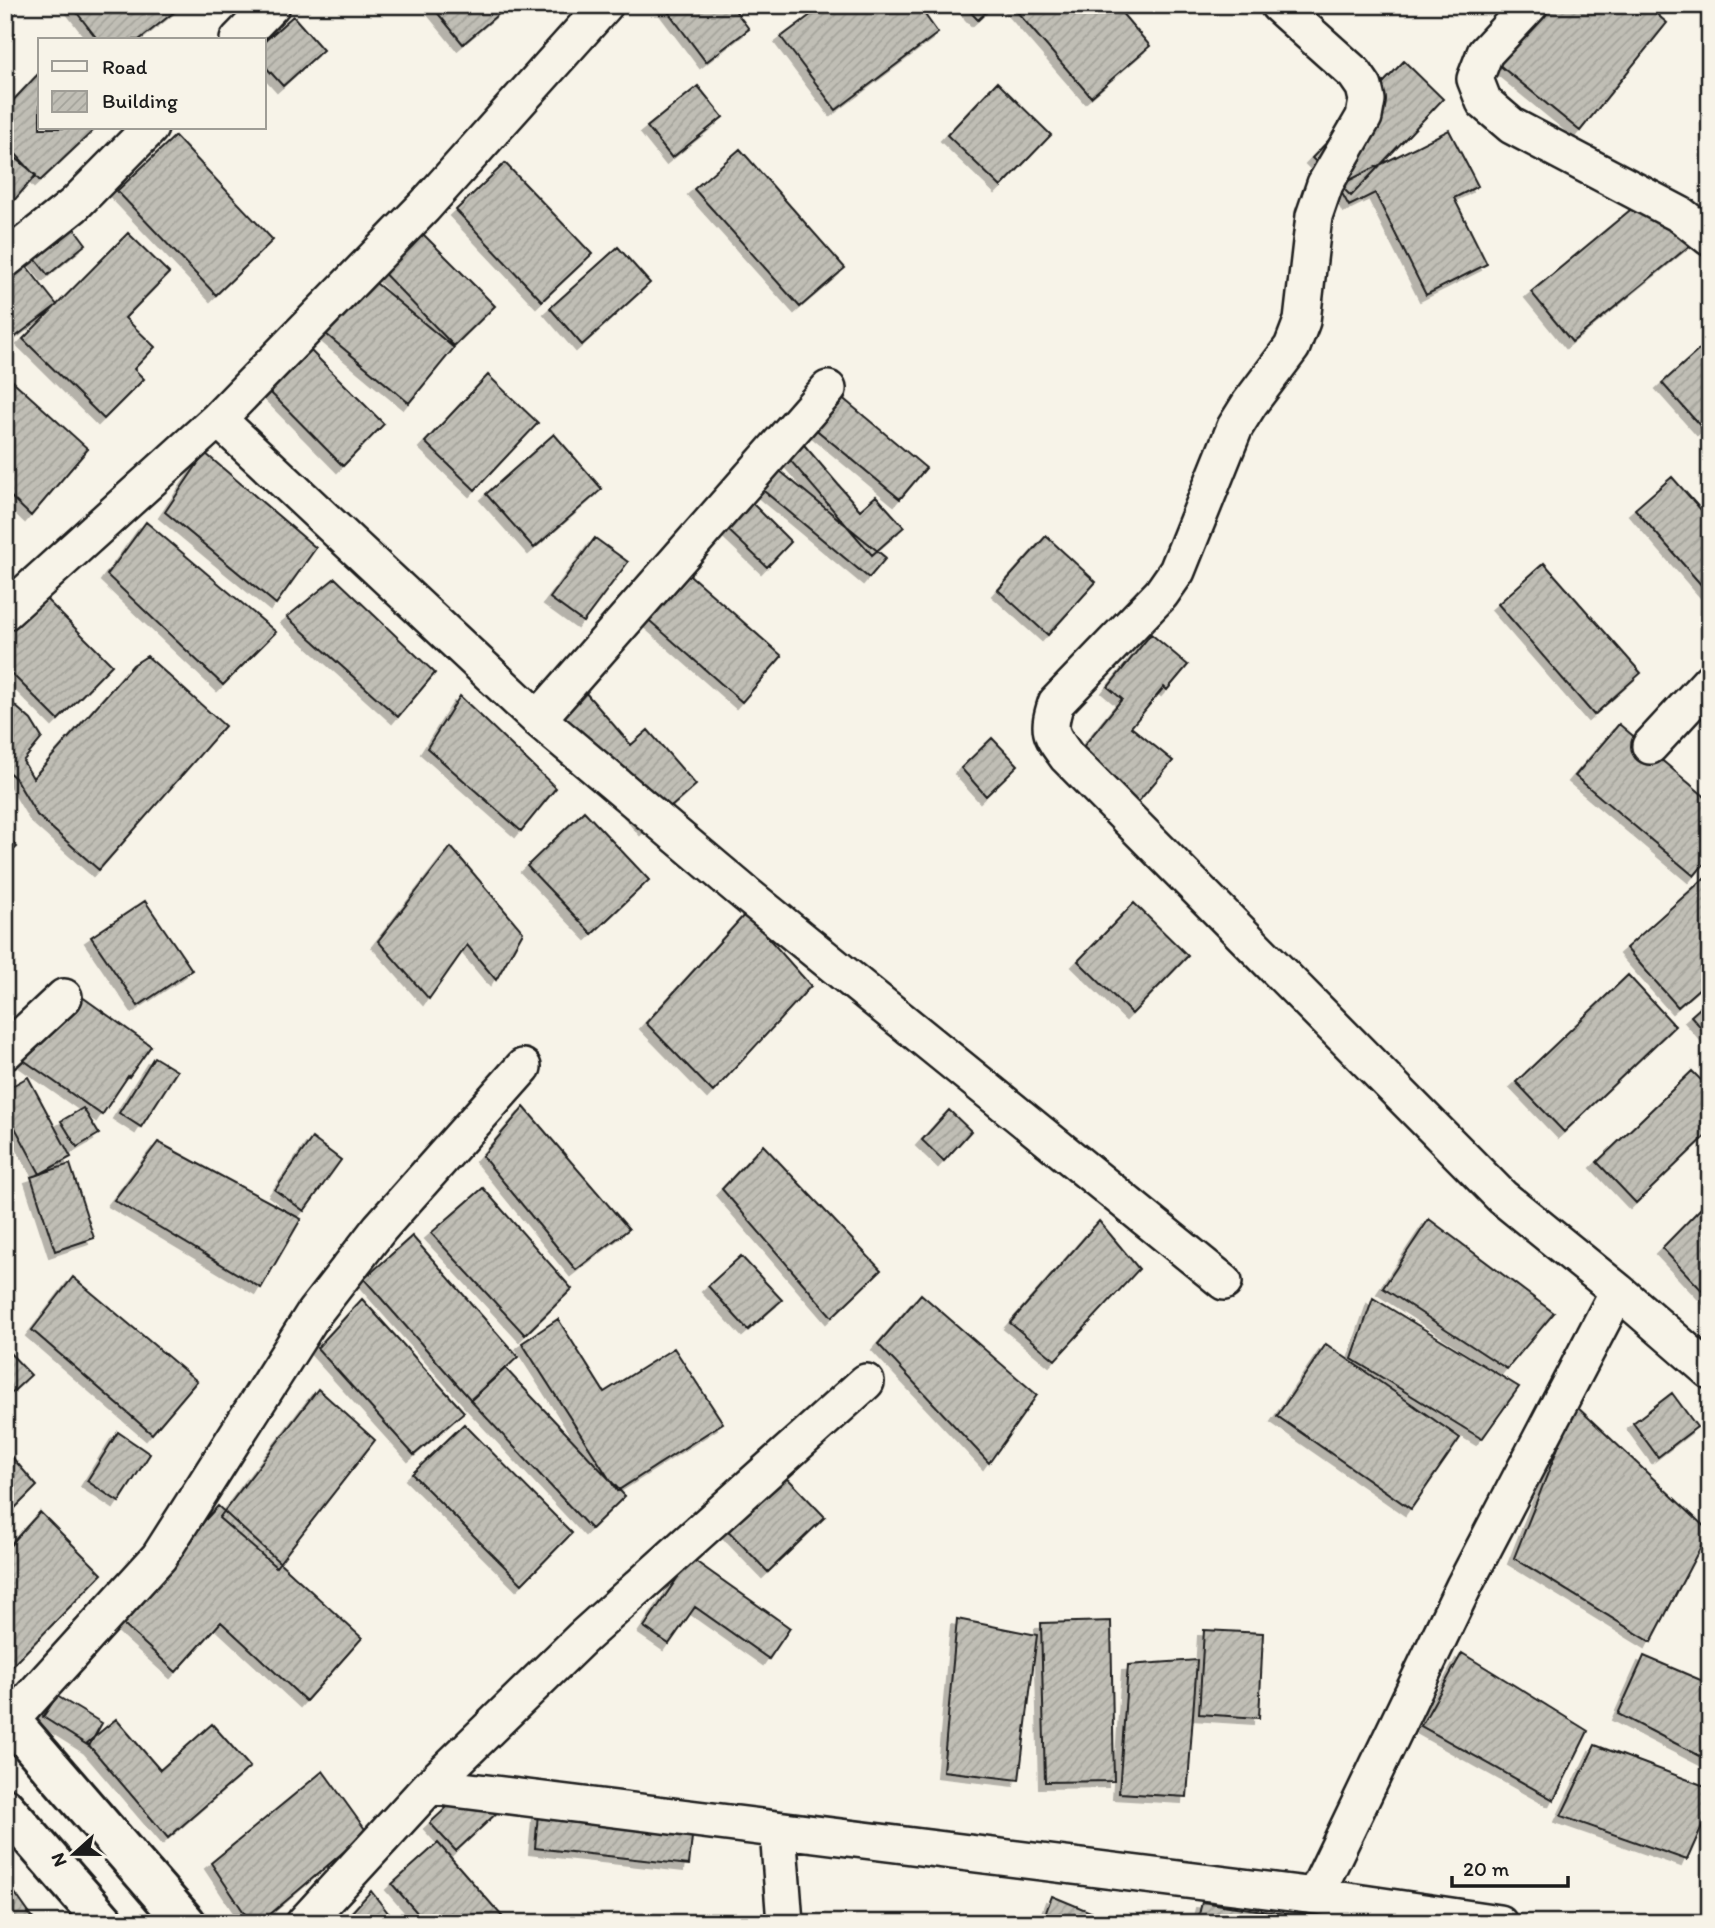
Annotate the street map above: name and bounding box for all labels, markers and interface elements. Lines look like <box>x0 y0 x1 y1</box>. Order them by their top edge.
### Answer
legend <box>38 38 266 130</box>
text: Road <box>102 54 148 79</box>
text: Building <box>102 88 178 113</box>
north arrow <box>38 1820 108 1890</box>
scale bar <box>1452 1844 1568 1888</box>
text: N <box>46 1850 72 1870</box>
text: 20 m <box>1463 1856 1510 1881</box>

